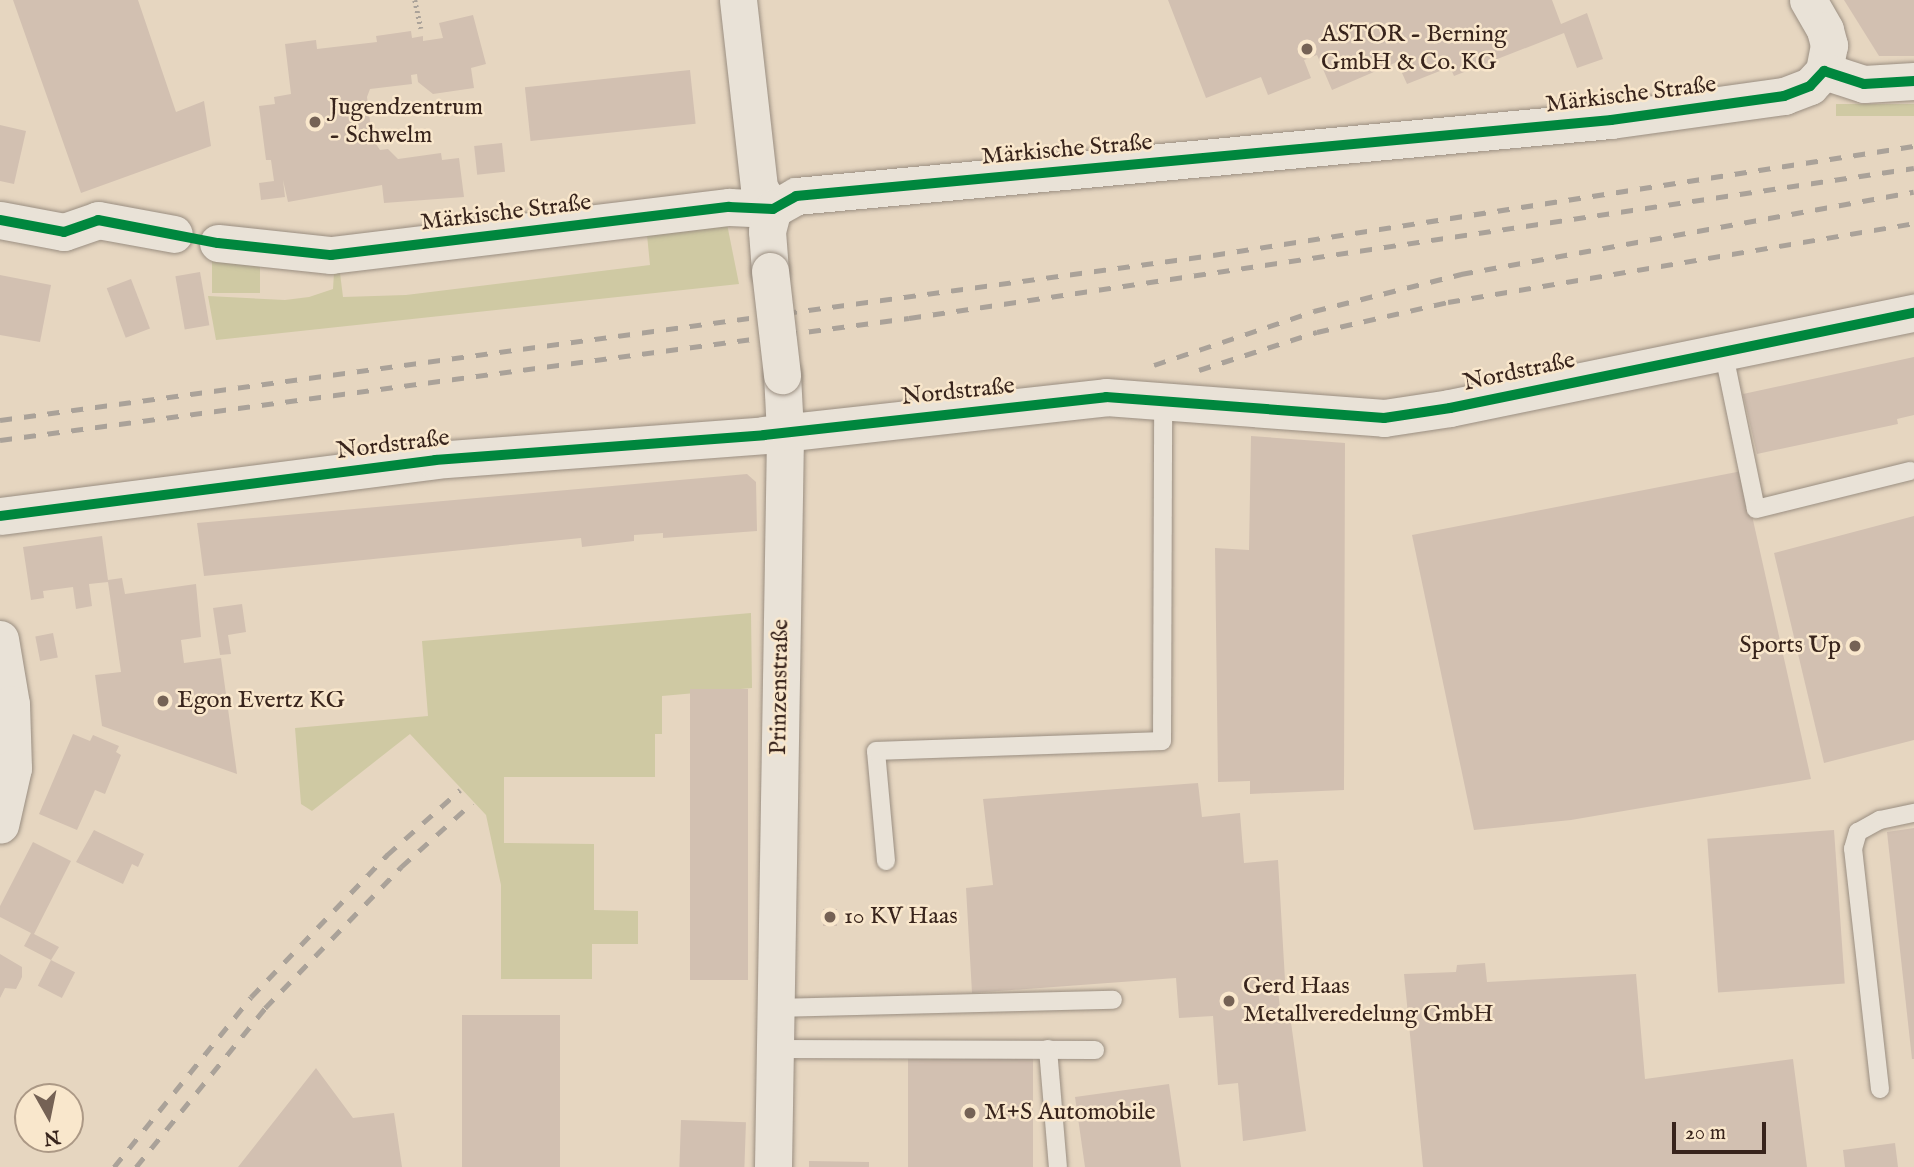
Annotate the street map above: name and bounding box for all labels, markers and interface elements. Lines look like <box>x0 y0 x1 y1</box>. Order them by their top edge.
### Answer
place label: ASTOR - Berning GmbH & Co. KG <box>1321 21 1507 77</box>
marker: ASTOR - Berning GmbH & Co. KG <box>1299 41 1315 57</box>
street label: Märkische Straße <box>1544 70 1718 120</box>
place label: Jugendzentrum - Schwelm <box>329 94 483 150</box>
marker: Jugendzentrum - Schwelm <box>307 114 323 130</box>
street label: Märkische Straße <box>980 128 1154 172</box>
street label: Märkische Straße <box>419 188 593 238</box>
street label: Nordstraße <box>1460 346 1578 398</box>
street label: Nordstraße <box>900 372 1016 412</box>
street label: Nordstraße <box>335 424 451 466</box>
street label: Prinzenstraße <box>764 619 796 755</box>
place label: Sports Up <box>1739 632 1841 660</box>
marker: Sports Up <box>1847 638 1863 654</box>
place label: Egon Evertz KG <box>177 687 345 715</box>
marker: Egon Evertz KG <box>155 693 171 709</box>
place label: 10 KV Haas <box>844 903 958 931</box>
marker: 10 KV Haas <box>822 909 838 925</box>
place label: Gerd Haas Metallveredelung GmbH <box>1243 973 1494 1029</box>
marker: Gerd Haas Metallveredelung GmbH <box>1221 993 1237 1009</box>
north arrow <box>14 1083 84 1153</box>
place label: M+S Automobile <box>984 1099 1155 1127</box>
marker: M+S Automobile <box>962 1105 978 1121</box>
scale bar <box>1676 1108 1770 1152</box>
text: 20 m <box>1685 1120 1726 1147</box>
text: N <box>42 1124 62 1150</box>

